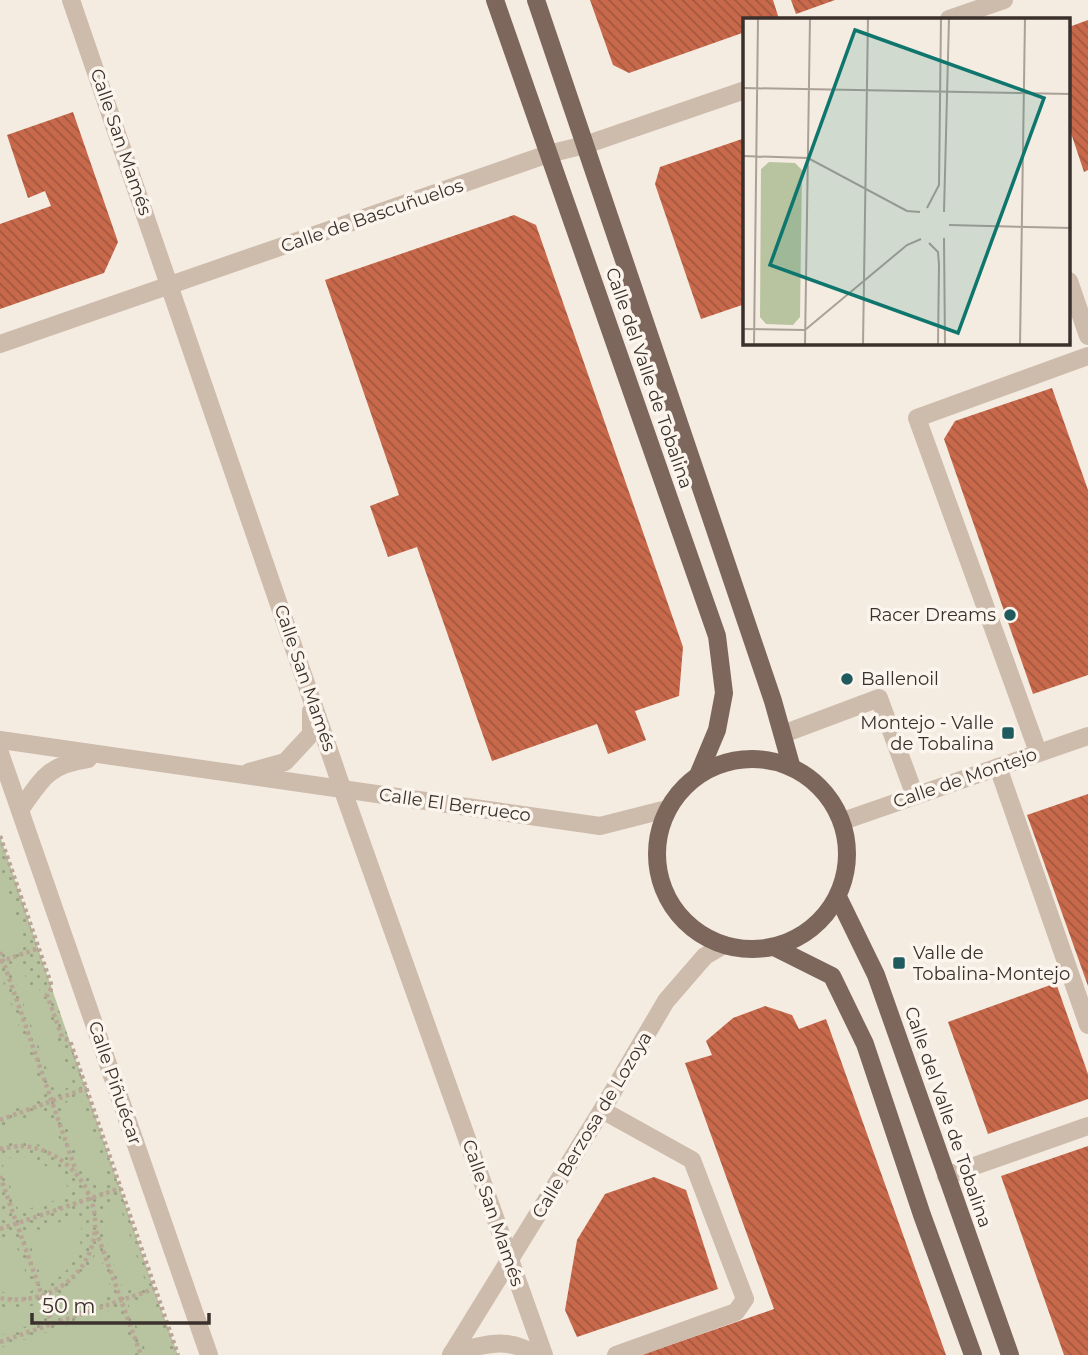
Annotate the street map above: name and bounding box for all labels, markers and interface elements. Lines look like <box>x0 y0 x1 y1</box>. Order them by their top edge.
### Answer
inset map <box>743 18 1070 345</box>
street label: Calle San Mamés <box>86 66 156 218</box>
street label: Calle de Bascuñuelos <box>278 174 466 258</box>
street label: Calle del Valle de Tobalina <box>601 265 697 491</box>
street label: Calle San Mamés <box>270 602 340 754</box>
place label: Racer Dreams <box>869 604 996 626</box>
marker: Racer Dreams <box>1002 607 1018 623</box>
place label: Ballenoil <box>861 668 939 690</box>
marker: Ballenoil <box>839 671 855 687</box>
place label: Montejo - Valle de Tobalina <box>860 712 994 755</box>
marker: Montejo - Valle de Tobalina <box>1000 725 1016 741</box>
street label: Calle de Montejo <box>890 743 1040 813</box>
street label: Calle El Berrueco <box>378 783 532 827</box>
place label: Valle de Tobalina-Montejo <box>913 942 1070 985</box>
marker: Valle de Tobalina-Montejo <box>891 955 907 971</box>
street label: Calle del Valle de Tobalina <box>900 1004 996 1230</box>
street label: Calle Piñuécar <box>84 1018 146 1148</box>
street label: Calle Berzosa de Lozoya <box>527 1028 657 1222</box>
street label: Calle San Mamés <box>458 1137 528 1289</box>
scale bar <box>32 1282 208 1326</box>
text: 50 m <box>42 1293 96 1318</box>

